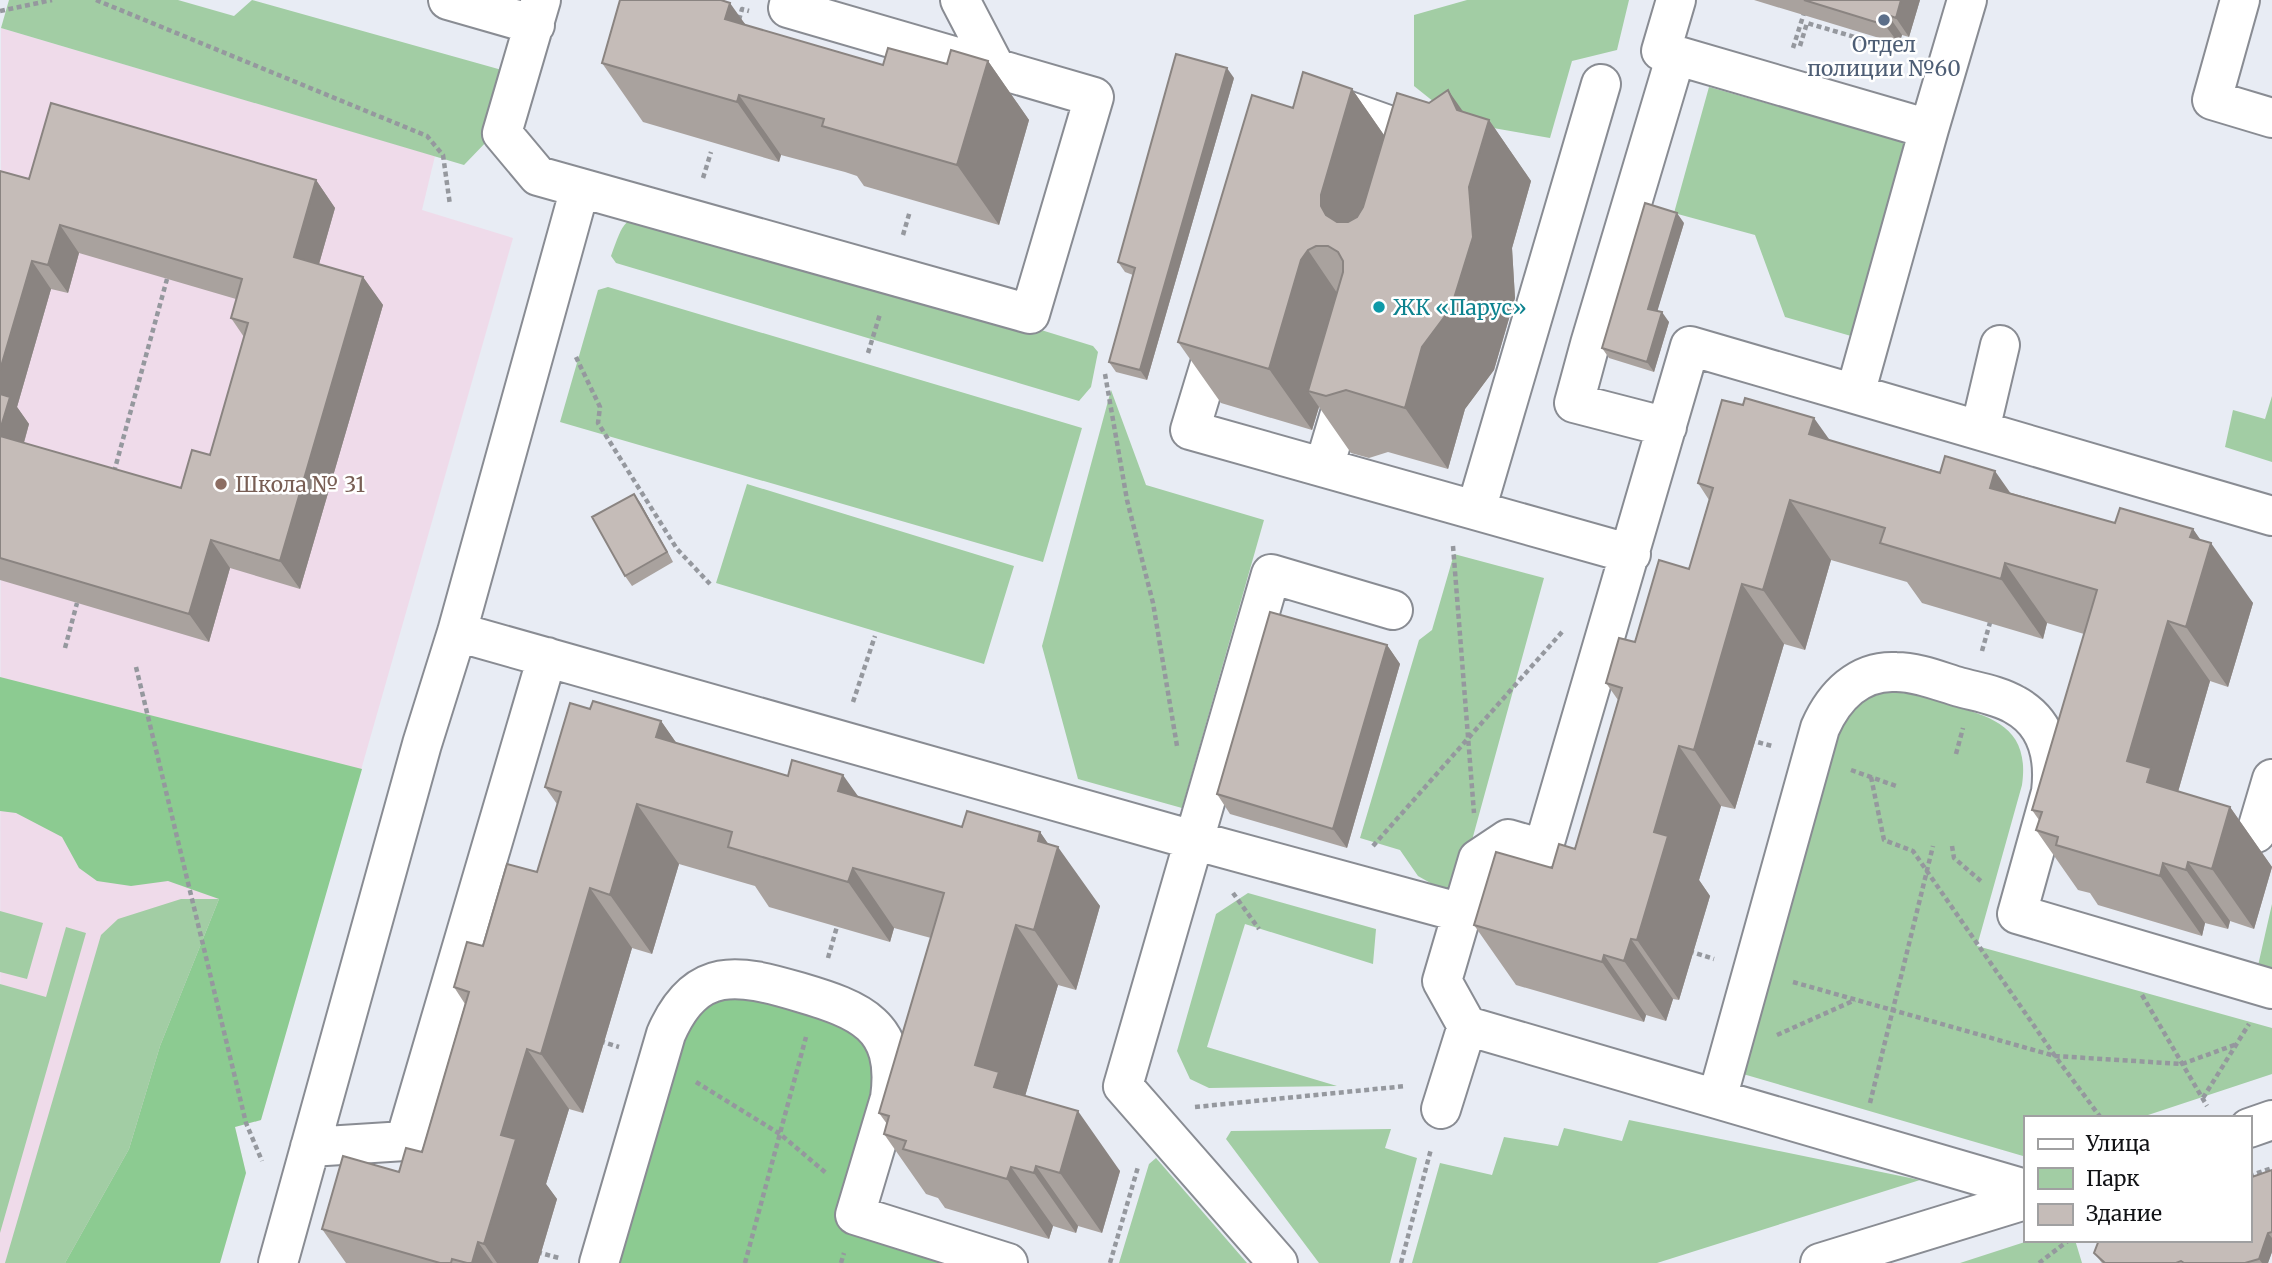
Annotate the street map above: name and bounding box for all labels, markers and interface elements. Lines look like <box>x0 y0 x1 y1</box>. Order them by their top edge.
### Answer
marker: Отдел полиции №60 <box>1876 12 1892 28</box>
place label: Отдел полиции №60 <box>1807 31 1961 82</box>
place label: ЖК «Парус» <box>1393 294 1527 321</box>
marker: ЖК «Парус» <box>1371 299 1387 315</box>
place label: Школа № 31 <box>235 471 365 498</box>
marker: Школа № 31 <box>213 476 229 492</box>
legend <box>2024 1116 2251 1242</box>
text: Улица <box>2085 1130 2150 1157</box>
text: Парк <box>2086 1165 2140 1192</box>
text: Здание <box>2086 1200 2162 1227</box>

